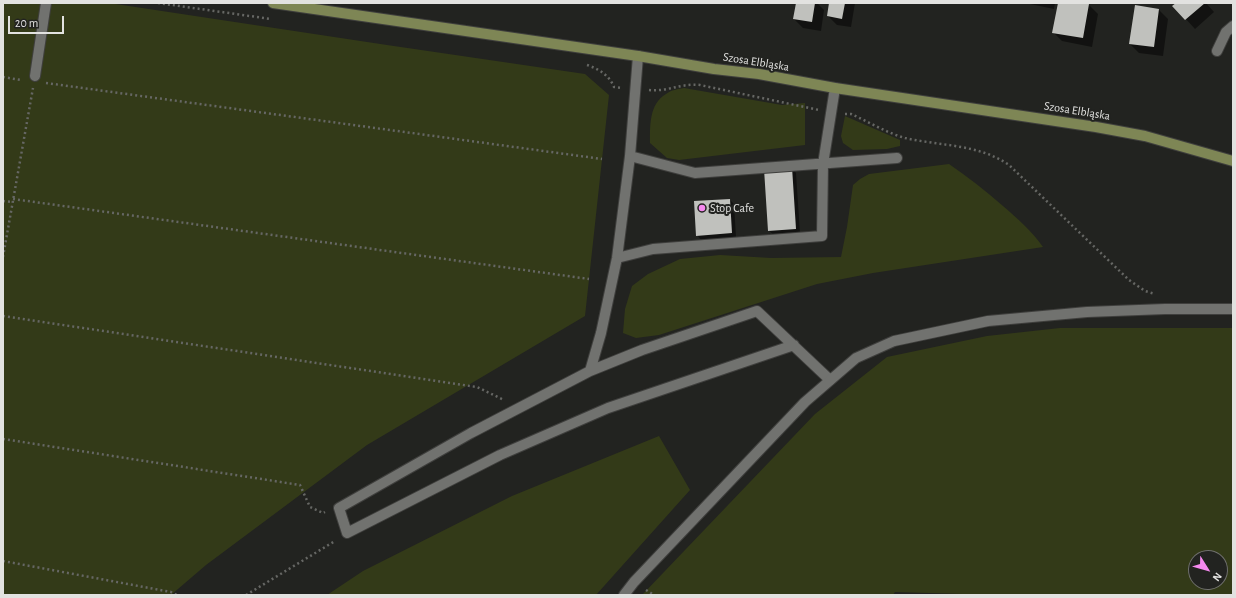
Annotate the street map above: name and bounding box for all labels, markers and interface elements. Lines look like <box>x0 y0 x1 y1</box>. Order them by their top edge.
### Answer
scale bar <box>10 8 66 34</box>
text: 20 m <box>15 17 38 29</box>
street label: Szosa Elbląska <box>722 50 790 74</box>
street label: Szosa Elbląska <box>1043 99 1111 123</box>
place label: Stop Cafe <box>710 201 754 215</box>
marker: Stop Cafe <box>697 203 707 213</box>
north arrow <box>1188 550 1228 590</box>
text: N <box>1210 571 1224 583</box>

